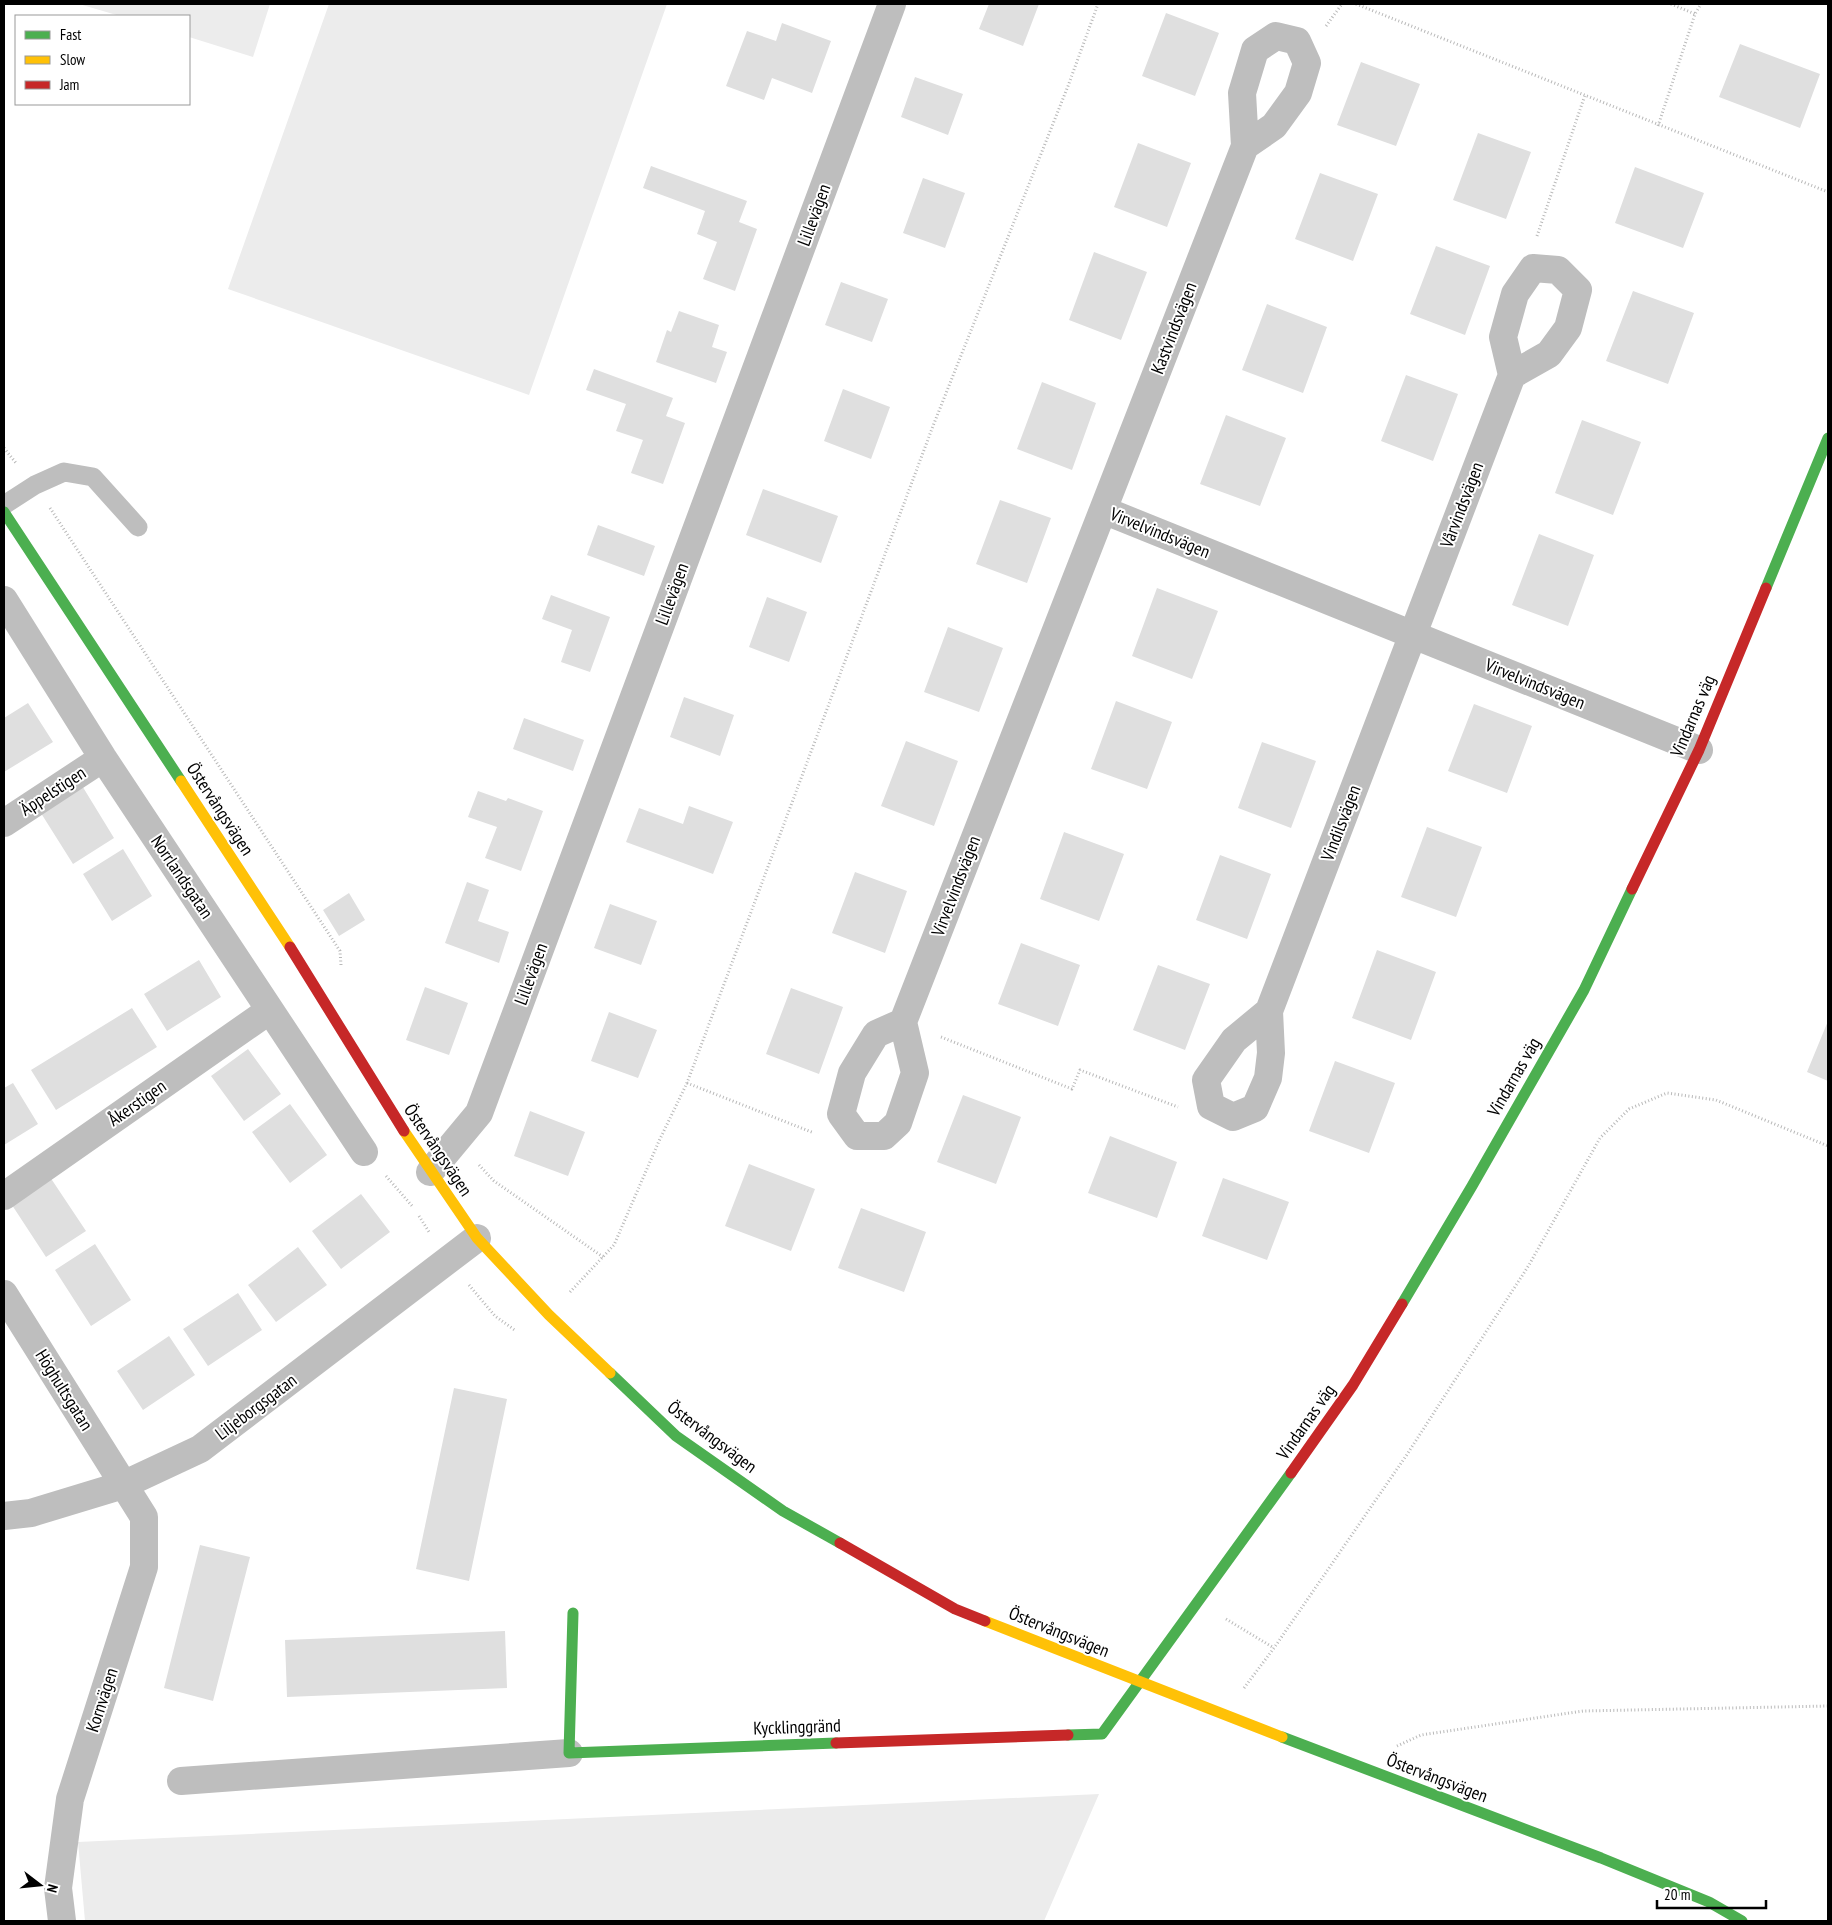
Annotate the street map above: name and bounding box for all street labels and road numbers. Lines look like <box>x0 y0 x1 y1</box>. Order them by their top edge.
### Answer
street label: Lillevägen <box>792 181 835 249</box>
street label: Kastvindsvägen <box>1145 279 1202 377</box>
street label: Vårvindsvägen <box>1434 459 1488 552</box>
street label: Virvelvindsvägen <box>1106 502 1214 563</box>
street label: Lillevägen <box>650 560 693 628</box>
street label: Virvelvindsvägen <box>1481 653 1589 714</box>
street label: Vindarnas väg <box>1665 671 1720 761</box>
street label: Östervångsvägen <box>182 758 259 860</box>
street label: Äppelstigen <box>15 761 90 820</box>
street label: Vindilsvägen <box>1315 782 1366 865</box>
street label: Norrlandsgatan <box>146 831 219 923</box>
street label: Virvelvindsvägen <box>925 832 985 940</box>
street label: Lillevägen <box>509 940 552 1008</box>
street label: Vindarnas väg <box>1481 1033 1545 1121</box>
street label: Åkerstigen <box>103 1074 170 1131</box>
street label: Östervångsvägen <box>399 1099 478 1200</box>
street label: Höghultsgatan <box>31 1345 98 1434</box>
street label: Liljeborgsgatan <box>210 1368 301 1445</box>
street label: Vindarnas väg <box>1271 1380 1340 1465</box>
street label: Östervångsvägen <box>663 1395 762 1478</box>
street label: Östervångsvägen <box>1006 1601 1113 1662</box>
street label: Kornvägen <box>80 1665 123 1735</box>
street label: Kycklinggränd <box>753 1713 841 1740</box>
street label: Östervångsvägen <box>1383 1748 1491 1807</box>

